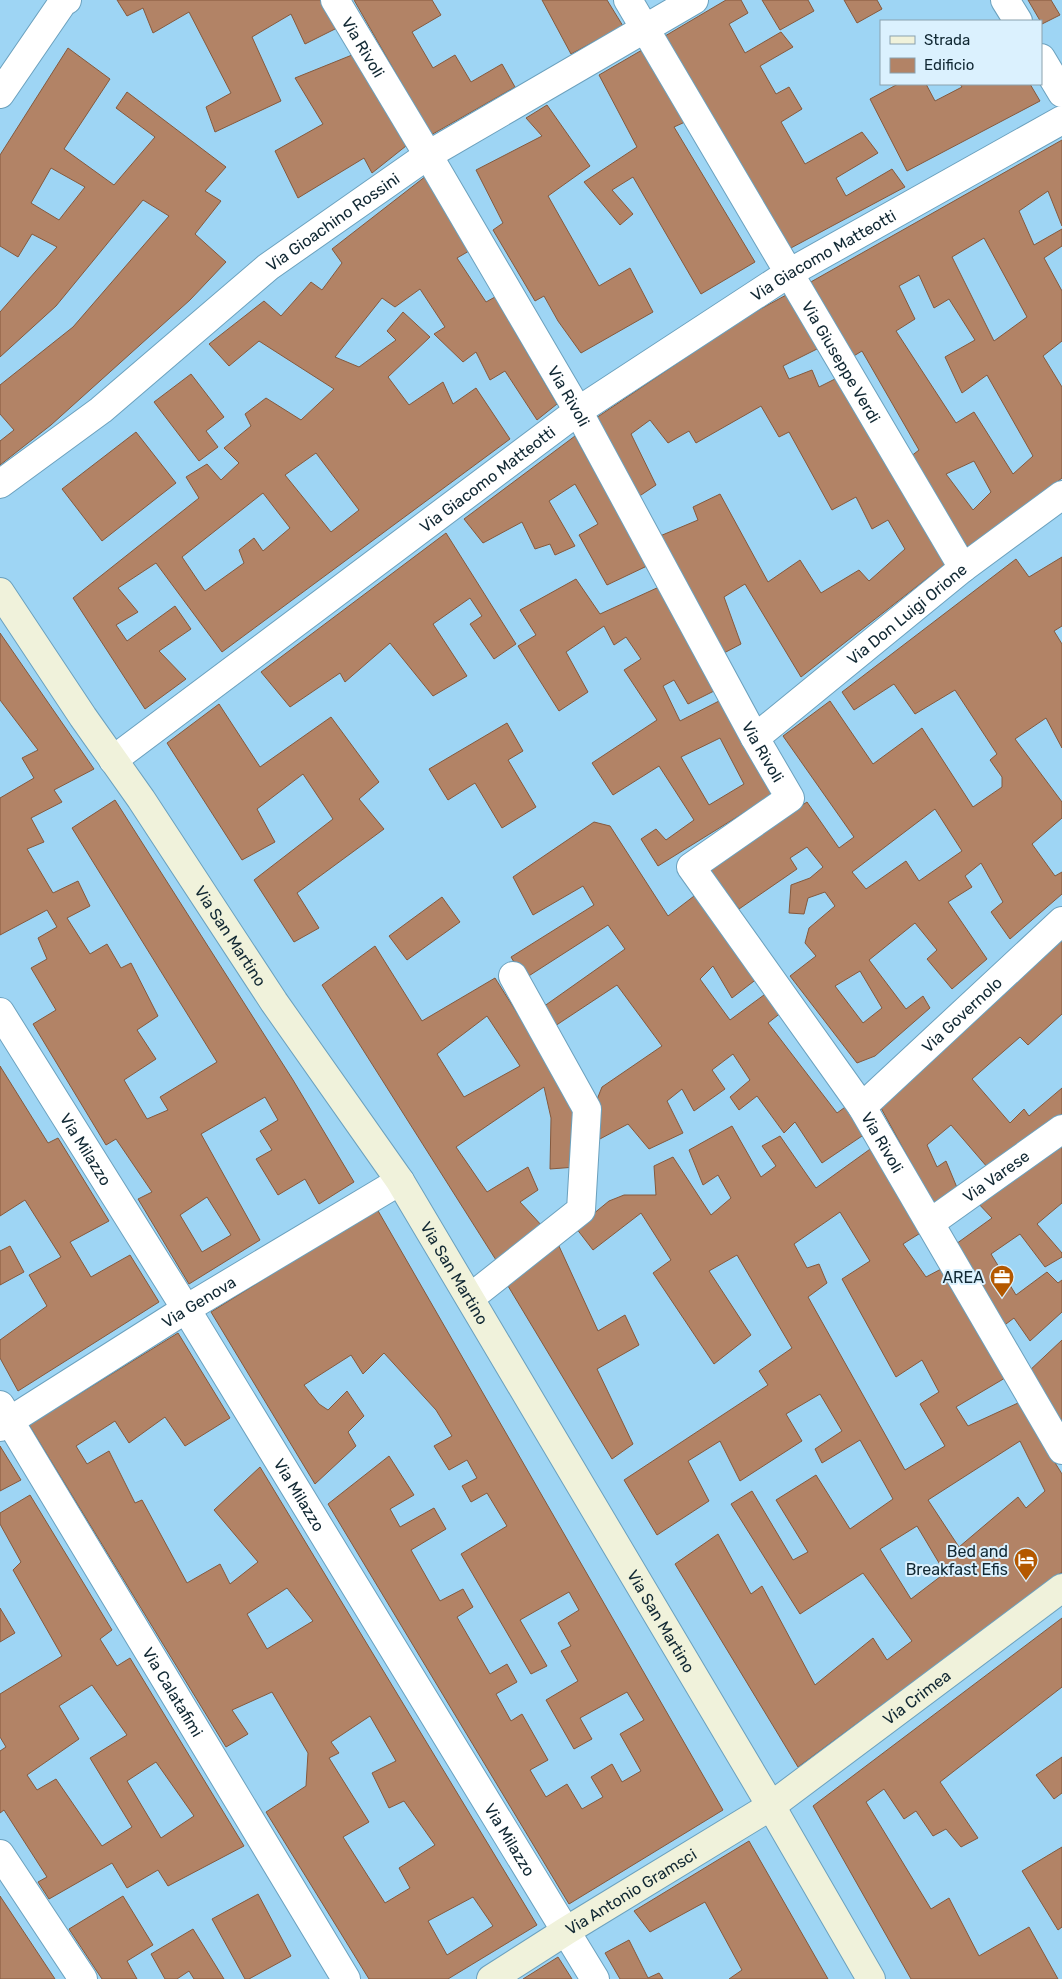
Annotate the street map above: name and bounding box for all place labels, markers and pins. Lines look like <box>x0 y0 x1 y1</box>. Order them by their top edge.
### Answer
office icon: AREA <box>989 1264 1015 1298</box>
place label: AREA <box>942 1268 984 1287</box>
place label: Bed and Breakfast Efis <box>906 1542 1008 1579</box>
hotel icon: Bed and Breakfast Efis <box>1013 1547 1039 1581</box>

